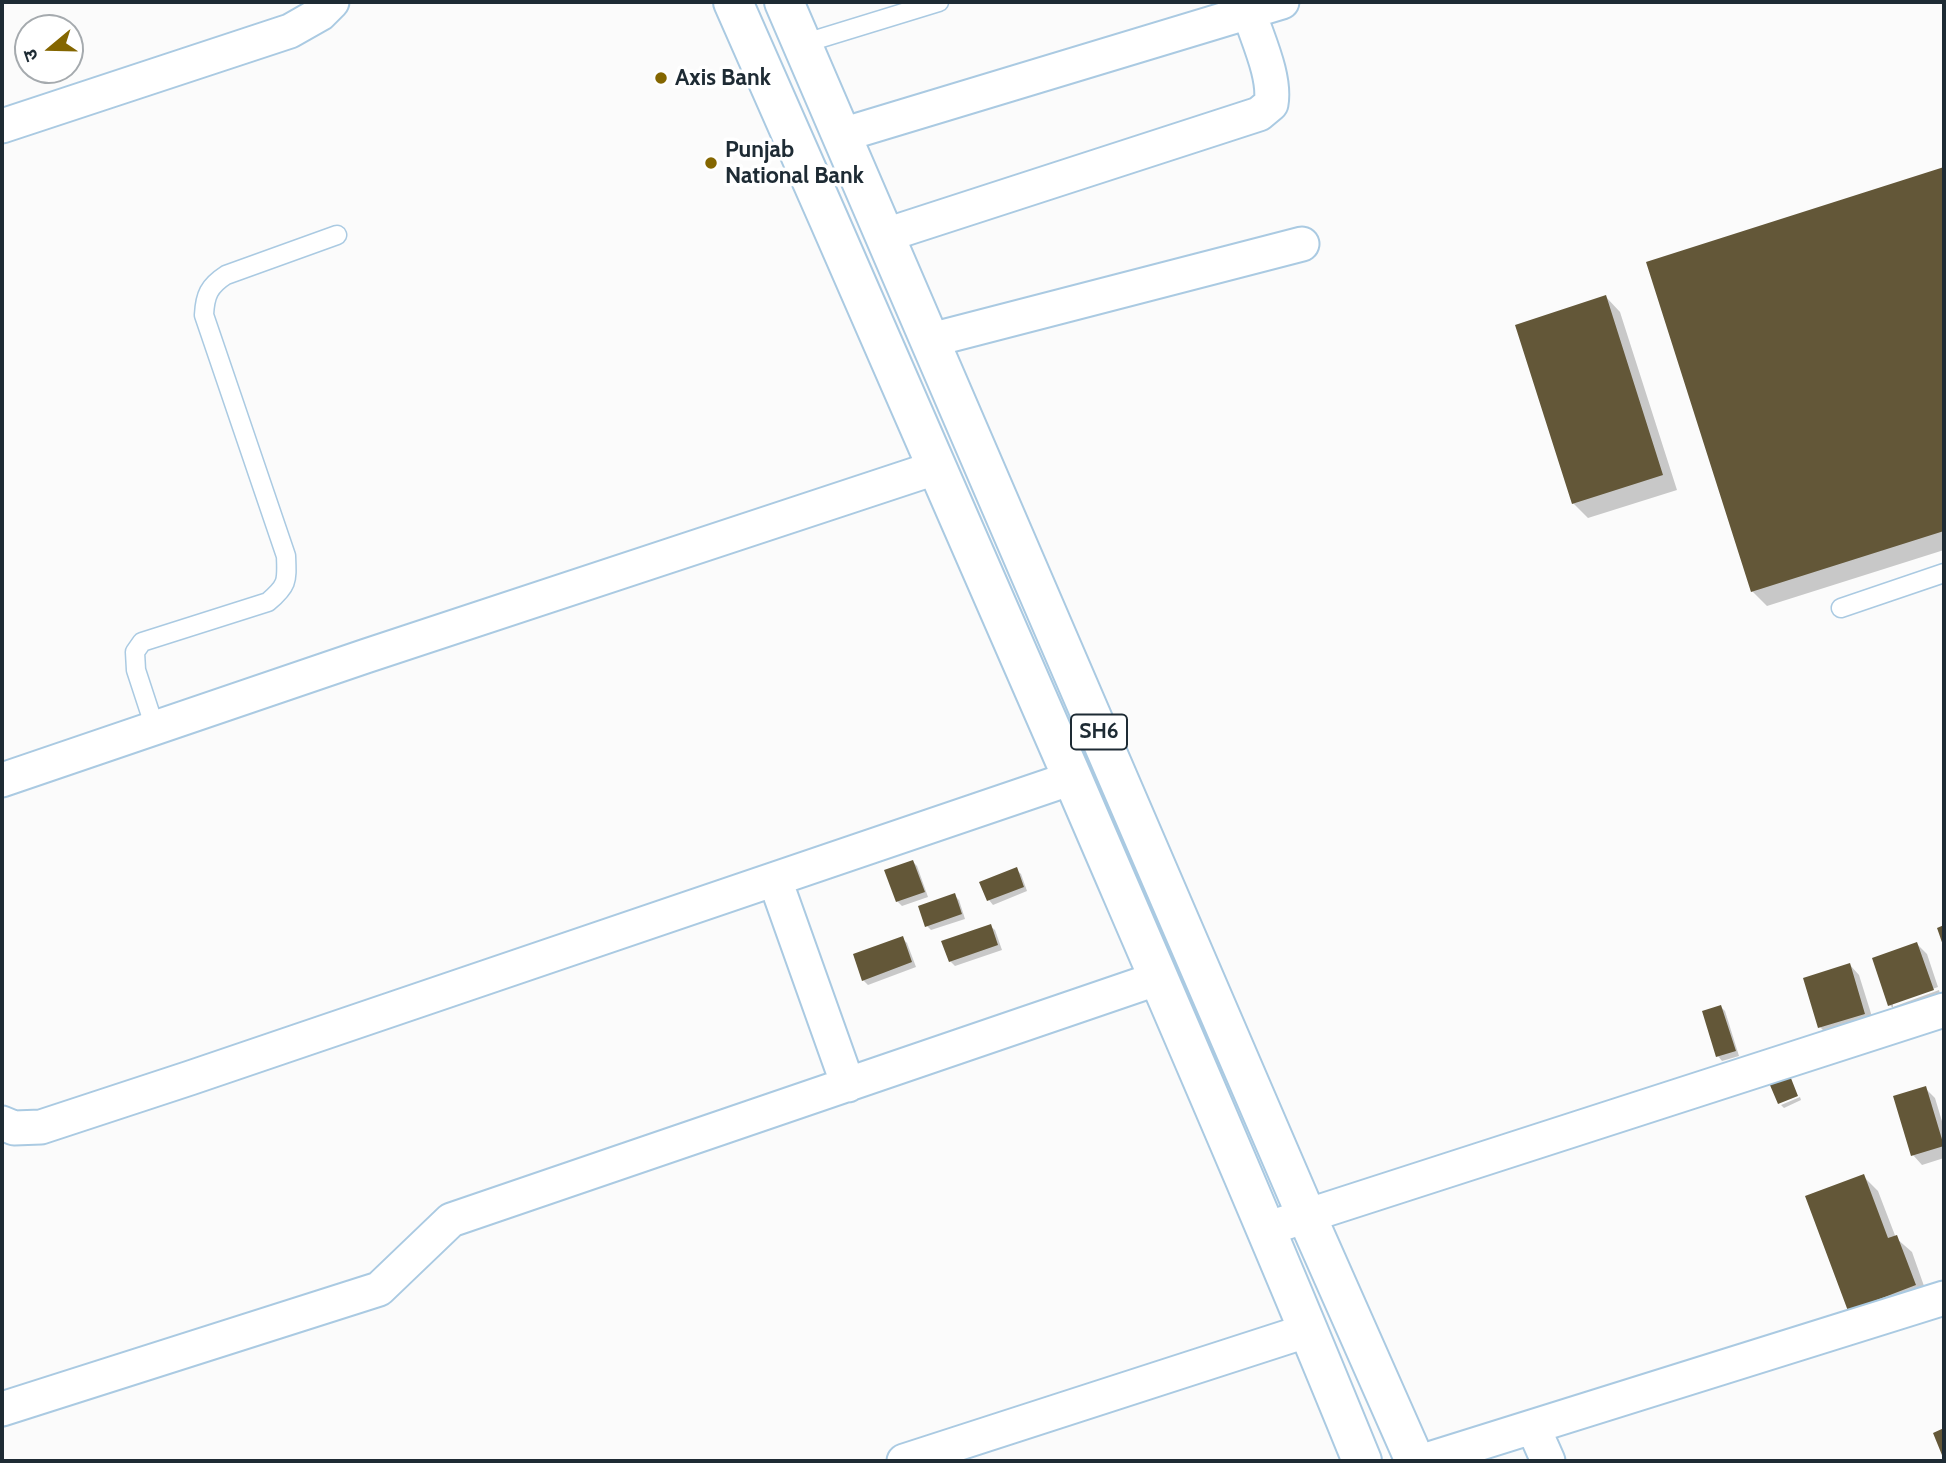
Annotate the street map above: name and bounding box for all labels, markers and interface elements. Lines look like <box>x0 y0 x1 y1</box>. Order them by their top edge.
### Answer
north arrow <box>14 14 84 84</box>
text: उ <box>18 46 43 64</box>
place label: Axis Bank <box>675 64 771 92</box>
marker: Axis Bank <box>653 70 669 86</box>
place label: Punjab National Bank <box>725 136 864 190</box>
marker: Punjab National Bank <box>703 155 719 171</box>
road number: SH6 <box>1071 714 1127 750</box>

